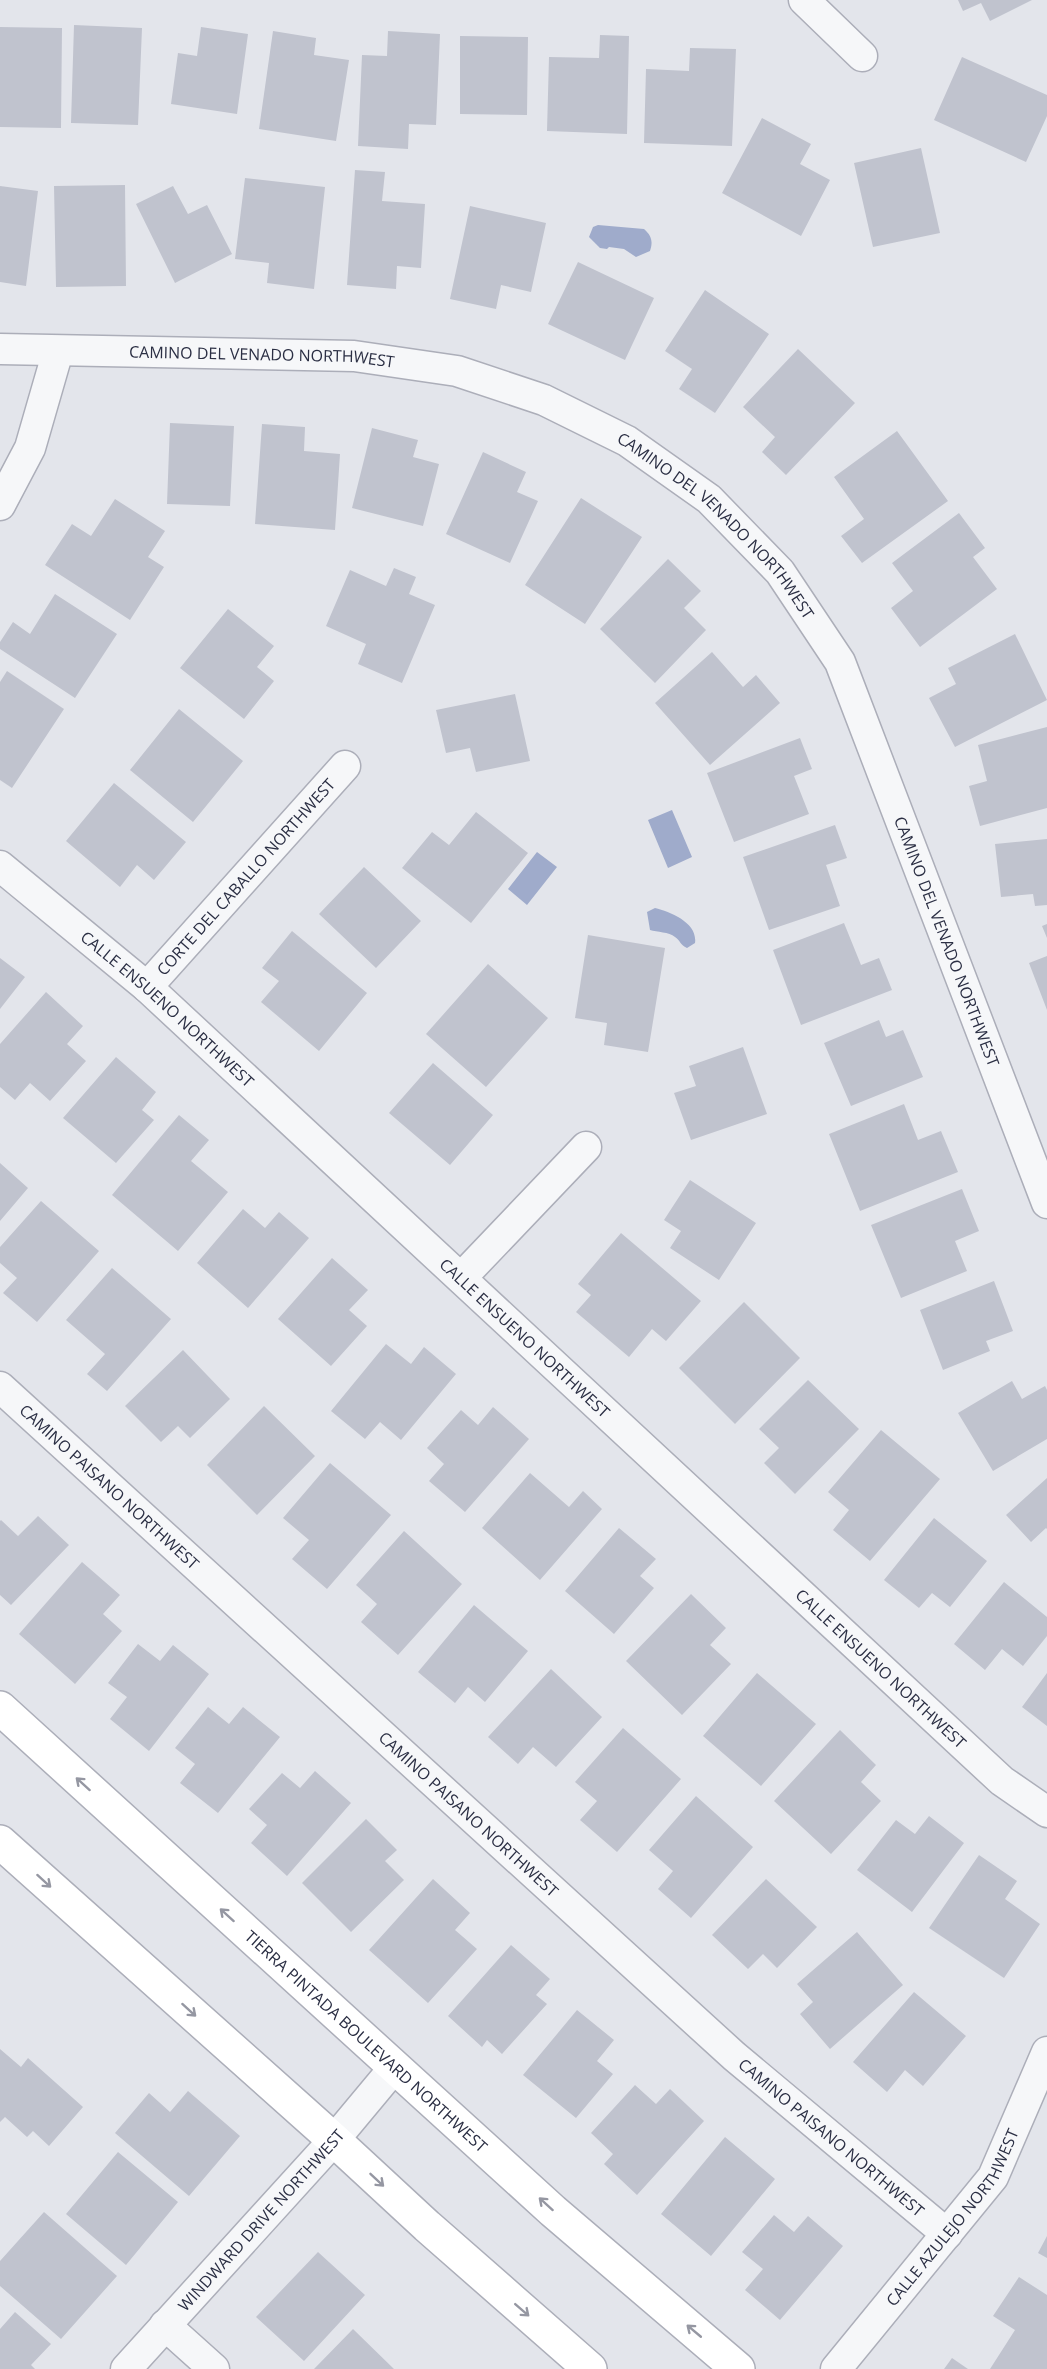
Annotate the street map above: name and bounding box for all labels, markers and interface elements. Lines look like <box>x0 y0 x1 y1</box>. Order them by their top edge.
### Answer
street label: CAMINO DEL VENADO NORTHWEST <box>129 341 396 373</box>
street label: CAMINO DEL VENADO NORTHWEST <box>614 427 819 623</box>
street label: CORTE DEL CABALLO NORTHWEST <box>152 773 340 980</box>
street label: CAMINO DEL VENADO NORTHWEST <box>889 813 1005 1070</box>
street label: CALLE ENSUENO NORTHWEST <box>76 926 259 1092</box>
street label: CALLE ENSUENO NORTHWEST <box>435 1253 615 1423</box>
street label: CAMINO PAISANO NORTHWEST <box>15 1399 204 1574</box>
street label: CALLE ENSUENO NORTHWEST <box>791 1584 971 1753</box>
street label: CAMINO PAISANO NORTHWEST <box>374 1727 563 1902</box>
one-way arrow <box>76 1777 91 1791</box>
one-way arrow <box>36 1874 51 1888</box>
one-way arrow <box>220 1908 235 1922</box>
street label: TIERRA PINTADA BOULEVARD NORTHWEST <box>240 1925 492 2157</box>
one-way arrow <box>181 2003 196 2017</box>
street label: CAMINO PAISANO NORTHWEST <box>734 2053 929 2221</box>
street label: WINDWARD DRIVE NORTHWEST <box>173 2125 349 2316</box>
street label: CALLE AZULEJO NORTHWEST <box>881 2125 1024 2311</box>
one-way arrow <box>369 2173 384 2187</box>
one-way arrow <box>538 2197 553 2211</box>
one-way arrow <box>514 2303 529 2317</box>
one-way arrow <box>687 2324 702 2338</box>

